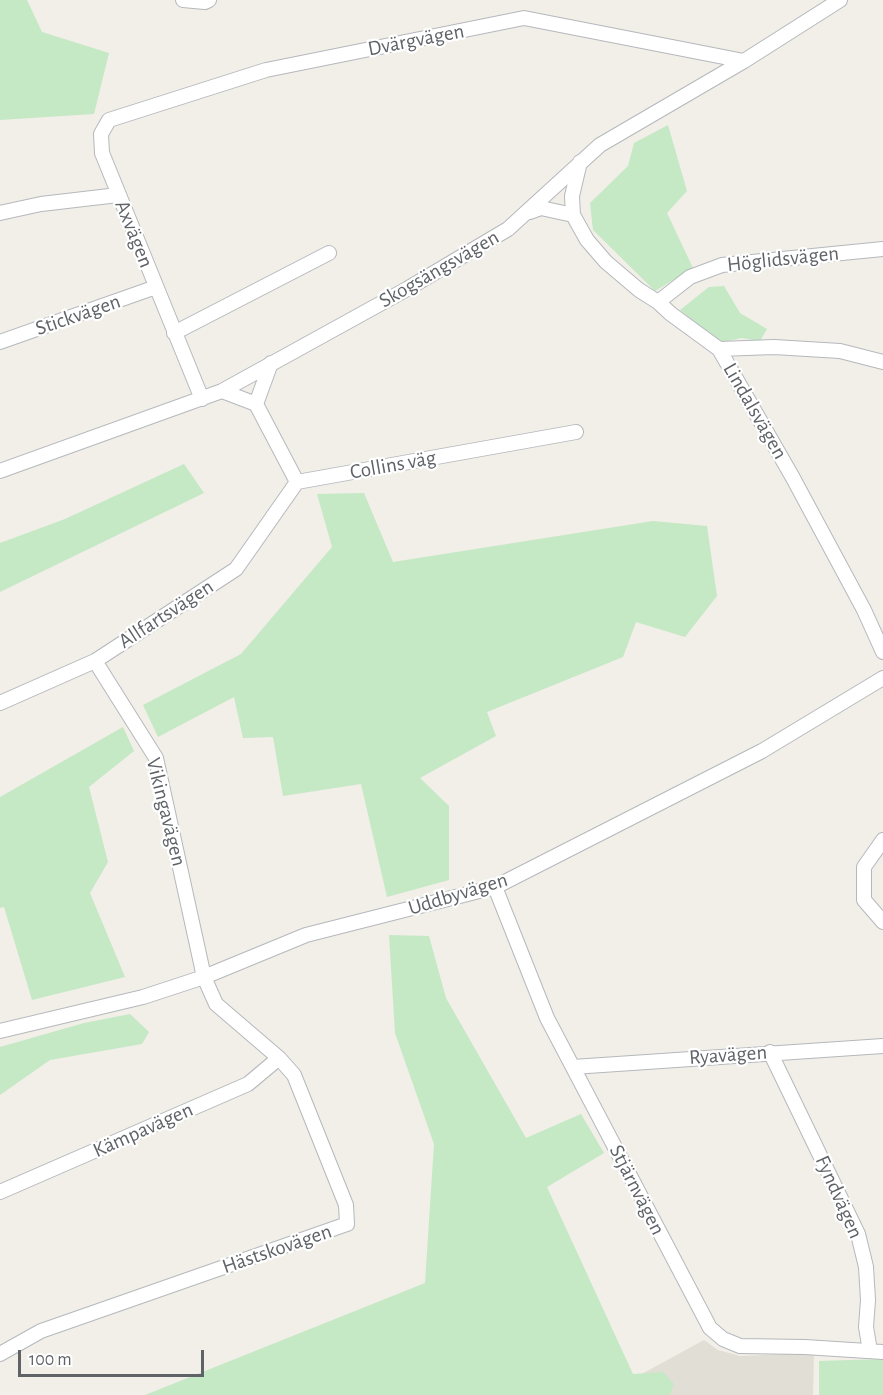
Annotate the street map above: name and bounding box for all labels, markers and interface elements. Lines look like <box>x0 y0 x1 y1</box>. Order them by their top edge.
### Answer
street label: Dvärgvägen <box>366 18 466 62</box>
street label: Axvägen <box>109 197 159 271</box>
street label: Skogsängsvägen <box>374 224 504 314</box>
street label: Höglidsvägen <box>726 241 840 277</box>
street label: Stickvägen <box>32 289 124 341</box>
street label: Lindalsvägen <box>717 358 793 464</box>
street label: Collins väg <box>348 445 438 485</box>
street label: Allfartsvägen <box>114 574 218 654</box>
street label: Vikingavägen <box>140 755 192 869</box>
street label: Uddbyvägen <box>405 867 511 921</box>
street label: Ryavägen <box>688 1040 768 1070</box>
street label: Kämpavägen <box>89 1097 197 1163</box>
street label: Stjärnvägen <box>604 1141 670 1239</box>
street label: Fyndvägen <box>809 1151 869 1243</box>
street label: Hästskovägen <box>219 1219 335 1279</box>
scale bar <box>21 1338 207 1376</box>
text: 100 m <box>29 1351 72 1369</box>

